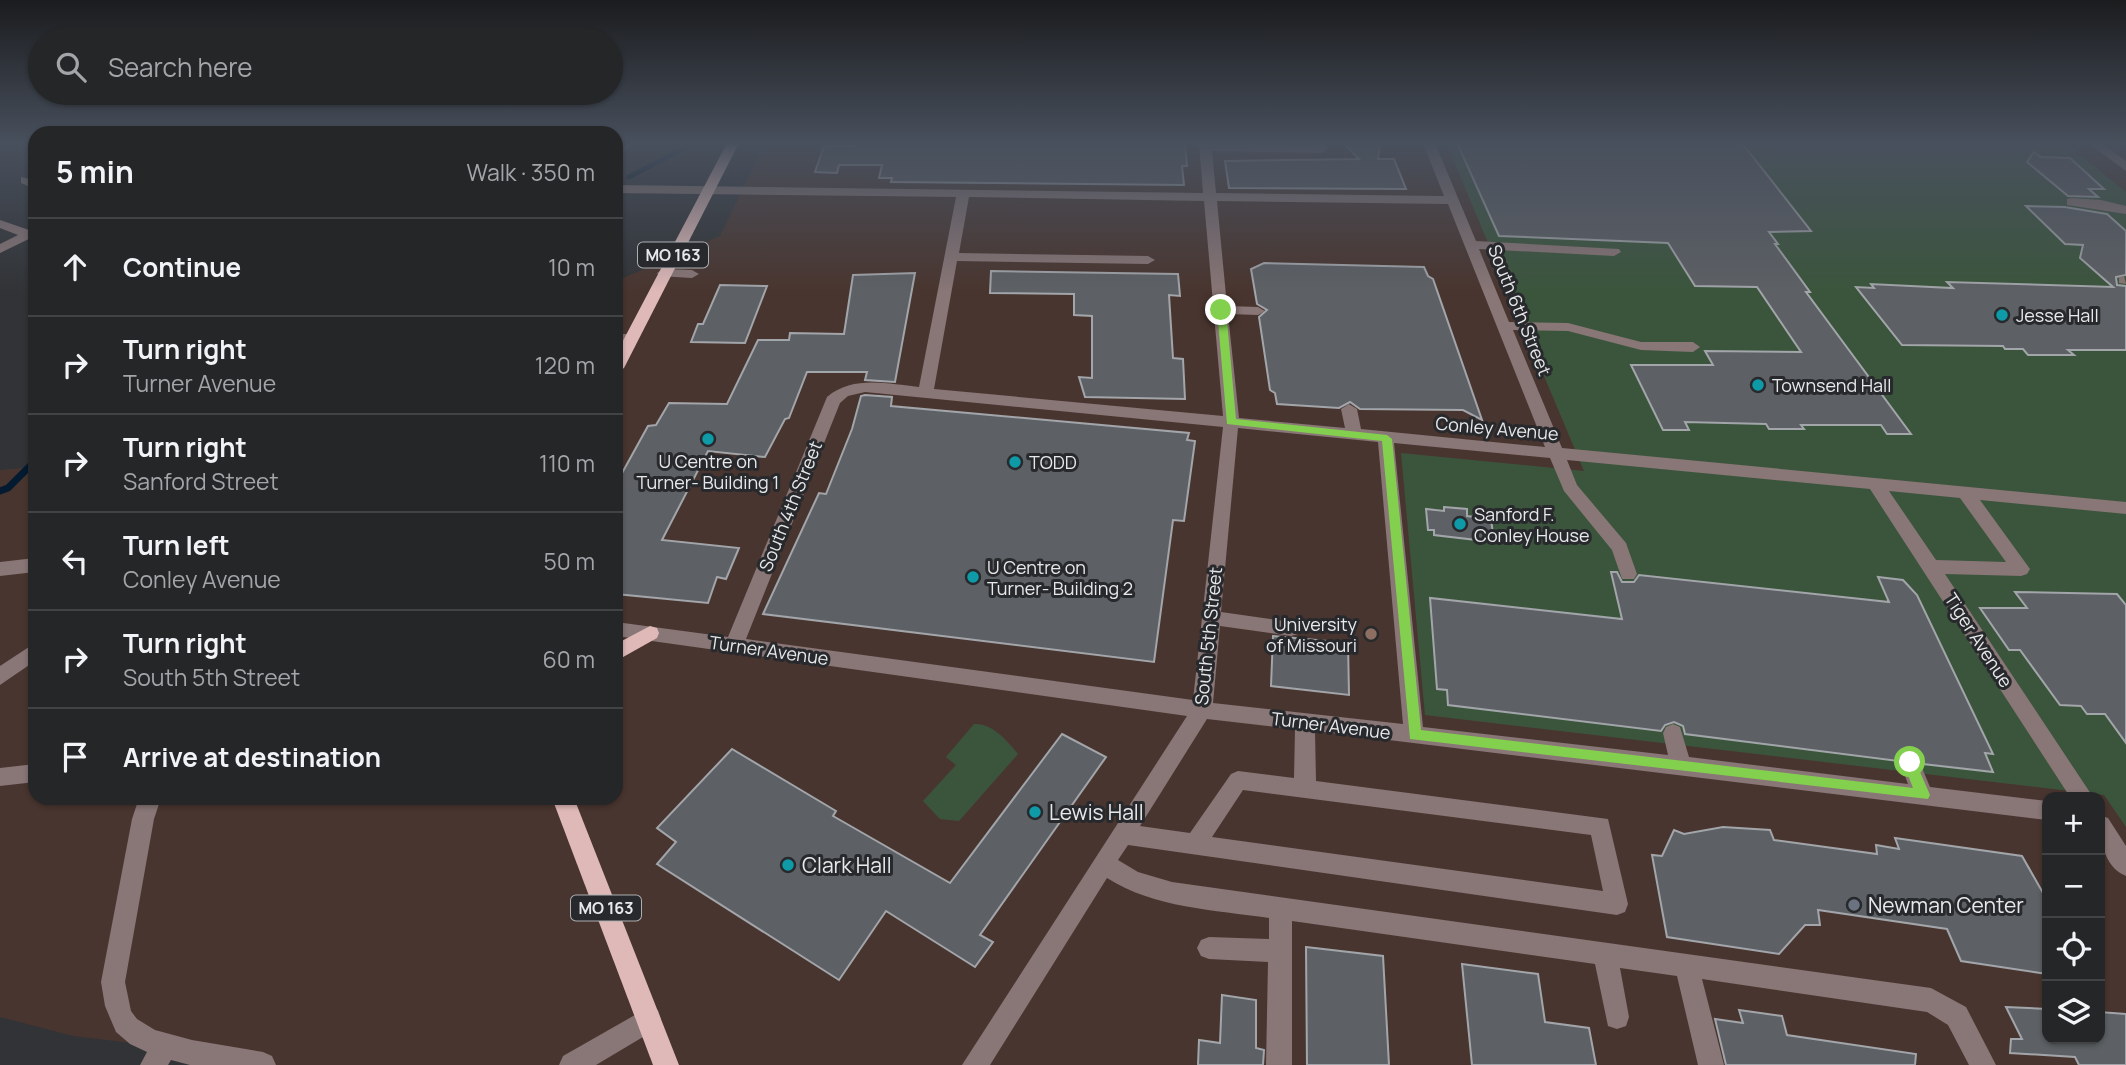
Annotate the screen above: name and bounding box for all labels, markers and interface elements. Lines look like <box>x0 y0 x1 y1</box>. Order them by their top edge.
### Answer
search box <box>28 28 623 105</box>
icon: search <box>52 48 90 86</box>
text: Search here <box>108 49 253 85</box>
text: 5 min <box>56 151 134 192</box>
text: Walk · 350 m <box>466 156 595 188</box>
street label: South 6th Street <box>1483 241 1557 379</box>
road number: MO 163 <box>638 243 708 268</box>
icon: ahead <box>56 248 94 286</box>
text: Continue <box>123 249 241 285</box>
text: 10 m <box>548 251 595 283</box>
route end <box>1205 294 1236 325</box>
place label: Jesse Hall <box>2016 303 2099 327</box>
marker: Jesse Hall <box>1994 307 2010 323</box>
text: Turn right <box>123 331 247 367</box>
icon: right <box>56 346 94 384</box>
text: 120 m <box>535 349 595 381</box>
text: Turner Avenue <box>123 367 276 399</box>
place label: Townsend Hall <box>1772 373 1891 397</box>
marker: Townsend Hall <box>1750 377 1766 393</box>
street label: Conley Avenue <box>1434 411 1560 445</box>
text: Turn right <box>123 429 247 465</box>
marker: U Centre on Turner- Building 1 <box>700 431 716 447</box>
street label: South 4th Street <box>753 437 827 575</box>
icon: right <box>56 444 94 482</box>
text: 110 m <box>539 447 595 479</box>
place label: U Centre on Turner- Building 1 <box>637 449 779 494</box>
place label: TODD <box>1029 450 1077 474</box>
marker: TODD <box>1007 454 1023 470</box>
text: Sanford Street <box>123 465 279 497</box>
place label: Sanford F. Conley House <box>1474 502 1590 547</box>
marker: Sanford F. Conley House <box>1452 516 1468 532</box>
text: Turn left <box>123 527 230 563</box>
icon: left <box>56 542 94 580</box>
text: 50 m <box>544 545 595 577</box>
place label: U Centre on Turner- Building 2 <box>987 555 1133 600</box>
text: Conley Avenue <box>123 563 281 595</box>
street label: South 5th Street <box>1189 566 1227 706</box>
marker: U Centre on Turner- Building 2 <box>965 569 981 585</box>
street label: Tiger Avenue <box>1940 588 2018 692</box>
place label: University of Missouri <box>1266 612 1357 657</box>
text: Turn right <box>123 625 247 661</box>
marker: University of Missouri <box>1363 626 1379 642</box>
street label: Turner Avenue <box>708 630 830 670</box>
icon: right <box>56 640 94 678</box>
text: 60 m <box>543 643 595 675</box>
text: South 5th Street <box>123 661 300 693</box>
street label: Turner Avenue <box>1270 706 1392 744</box>
icon: arrive <box>56 738 94 776</box>
text: Arrive at destination <box>123 739 381 775</box>
route start <box>1894 746 1925 777</box>
map controls <box>2042 792 2105 1044</box>
button: + <box>2042 792 2105 855</box>
place label: Lewis Hall <box>1049 798 1144 826</box>
marker: Lewis Hall <box>1027 804 1043 820</box>
place label: Clark Hall <box>802 851 892 879</box>
button: − <box>2042 855 2105 918</box>
marker: Clark Hall <box>780 857 796 873</box>
place label: Newman Center <box>1868 891 2024 919</box>
road number: MO 163 <box>571 896 641 920</box>
marker: Newman Center <box>1846 897 1862 913</box>
button: locate <box>2042 918 2105 981</box>
button: layers <box>2042 981 2105 1044</box>

